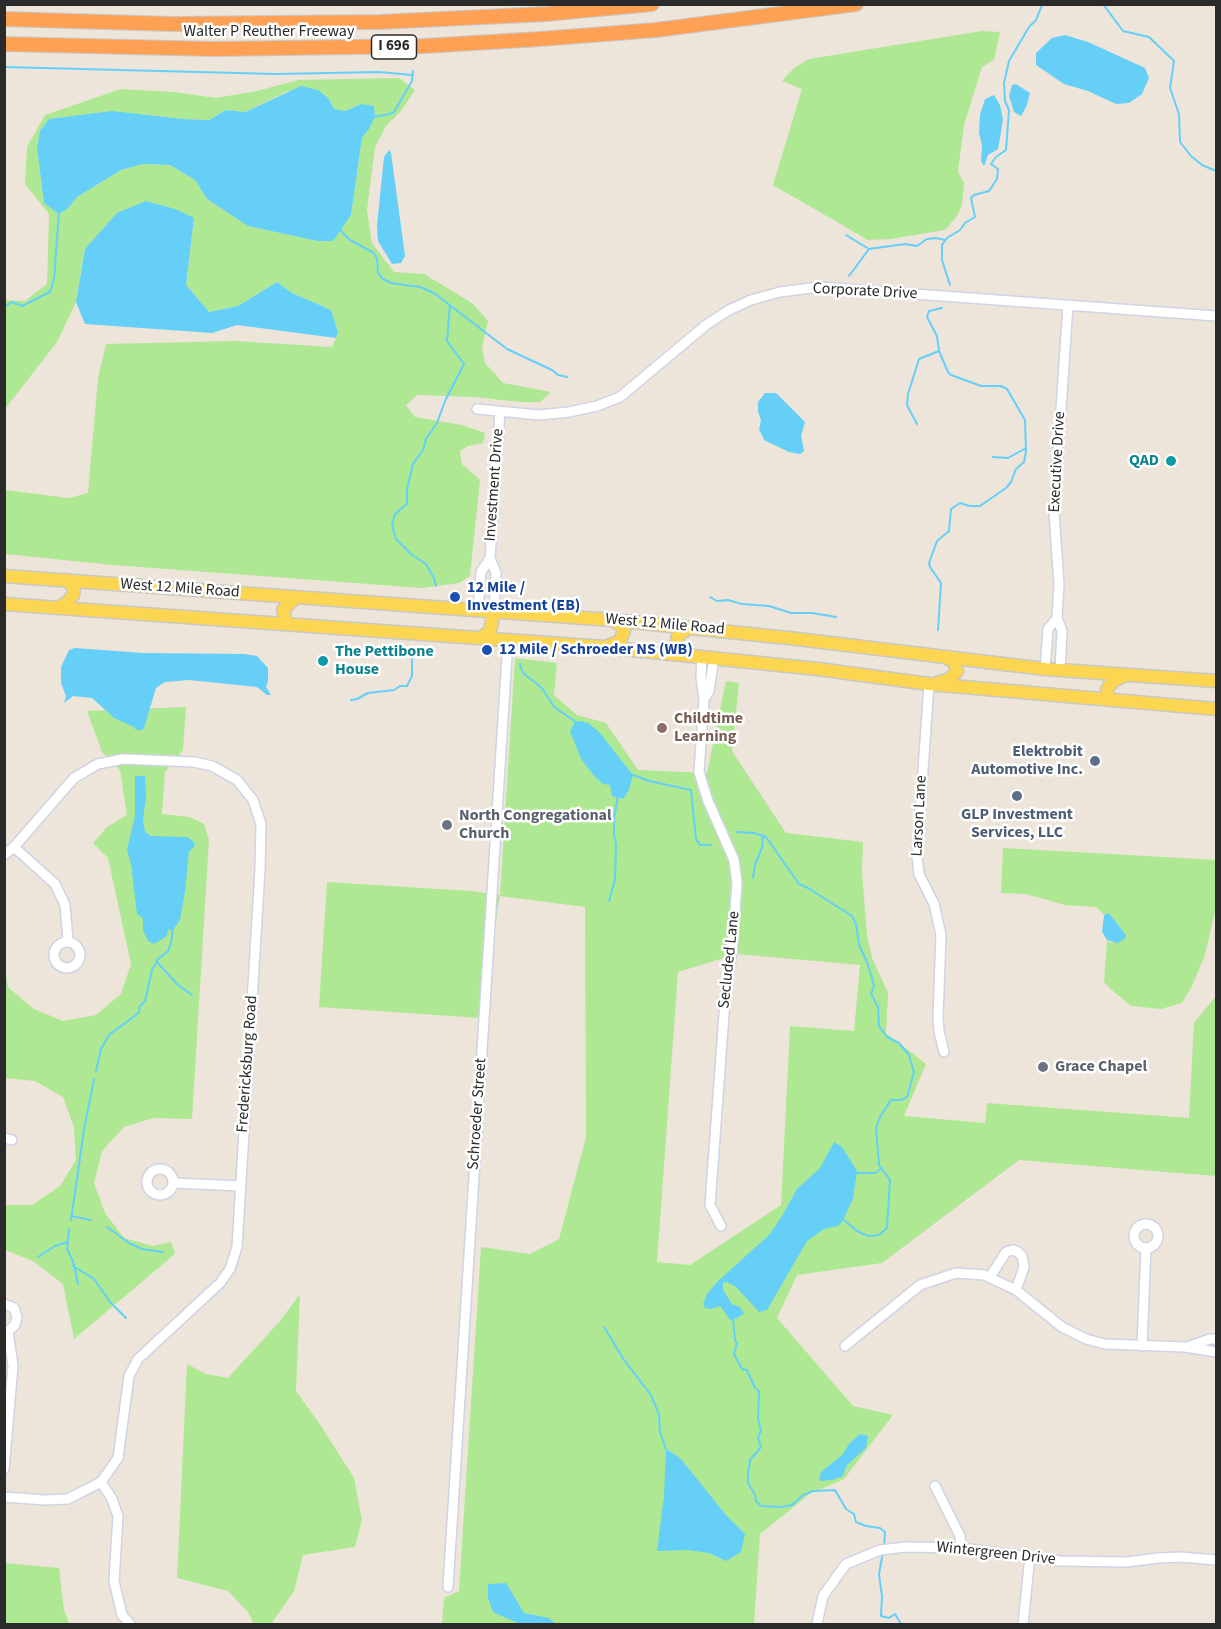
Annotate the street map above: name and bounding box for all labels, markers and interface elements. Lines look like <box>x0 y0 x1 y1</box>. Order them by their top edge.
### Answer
street label: Walter P Reuther Freeway <box>184 22 354 42</box>
road number: I 696 <box>372 35 416 59</box>
street label: Corporate Drive <box>812 280 918 304</box>
street label: Executive Drive <box>1046 411 1070 513</box>
street label: Investment Drive <box>481 428 509 542</box>
place label: QAD <box>1129 451 1159 471</box>
marker: QAD <box>1164 454 1178 468</box>
street label: West 12 Mile Road <box>120 575 240 603</box>
place label: 12 Mile / Investment (EB) <box>467 578 580 616</box>
marker: 12 Mile / Investment (EB) <box>448 590 462 604</box>
street label: West 12 Mile Road <box>605 610 725 640</box>
place label: 12 Mile / Schroeder NS (WB) <box>499 640 693 660</box>
place label: The Pettibone House <box>335 642 434 680</box>
marker: 12 Mile / Schroeder NS (WB) <box>480 643 494 657</box>
marker: The Pettibone House <box>316 654 330 668</box>
place label: Childtime Learning <box>674 709 743 747</box>
marker: Childtime Learning <box>655 721 669 735</box>
place label: Elektrobit Automotive Inc. <box>971 742 1083 780</box>
marker: Elektrobit Automotive Inc. <box>1088 754 1102 768</box>
street label: Larson Lane <box>908 775 932 857</box>
marker: GLP Investment Services, LLC <box>1010 789 1024 803</box>
place label: GLP Investment Services, LLC <box>961 805 1073 843</box>
place label: North Congregational Church <box>459 806 612 844</box>
marker: North Congregational Church <box>440 818 454 832</box>
street label: Secluded Lane <box>715 910 745 1010</box>
street label: Fredericksburg Road <box>234 995 262 1133</box>
street label: Schroeder Street <box>465 1057 491 1171</box>
place label: Grace Chapel <box>1055 1057 1147 1077</box>
marker: Grace Chapel <box>1036 1060 1050 1074</box>
street label: Wintergreen Drive <box>935 1538 1057 1570</box>

